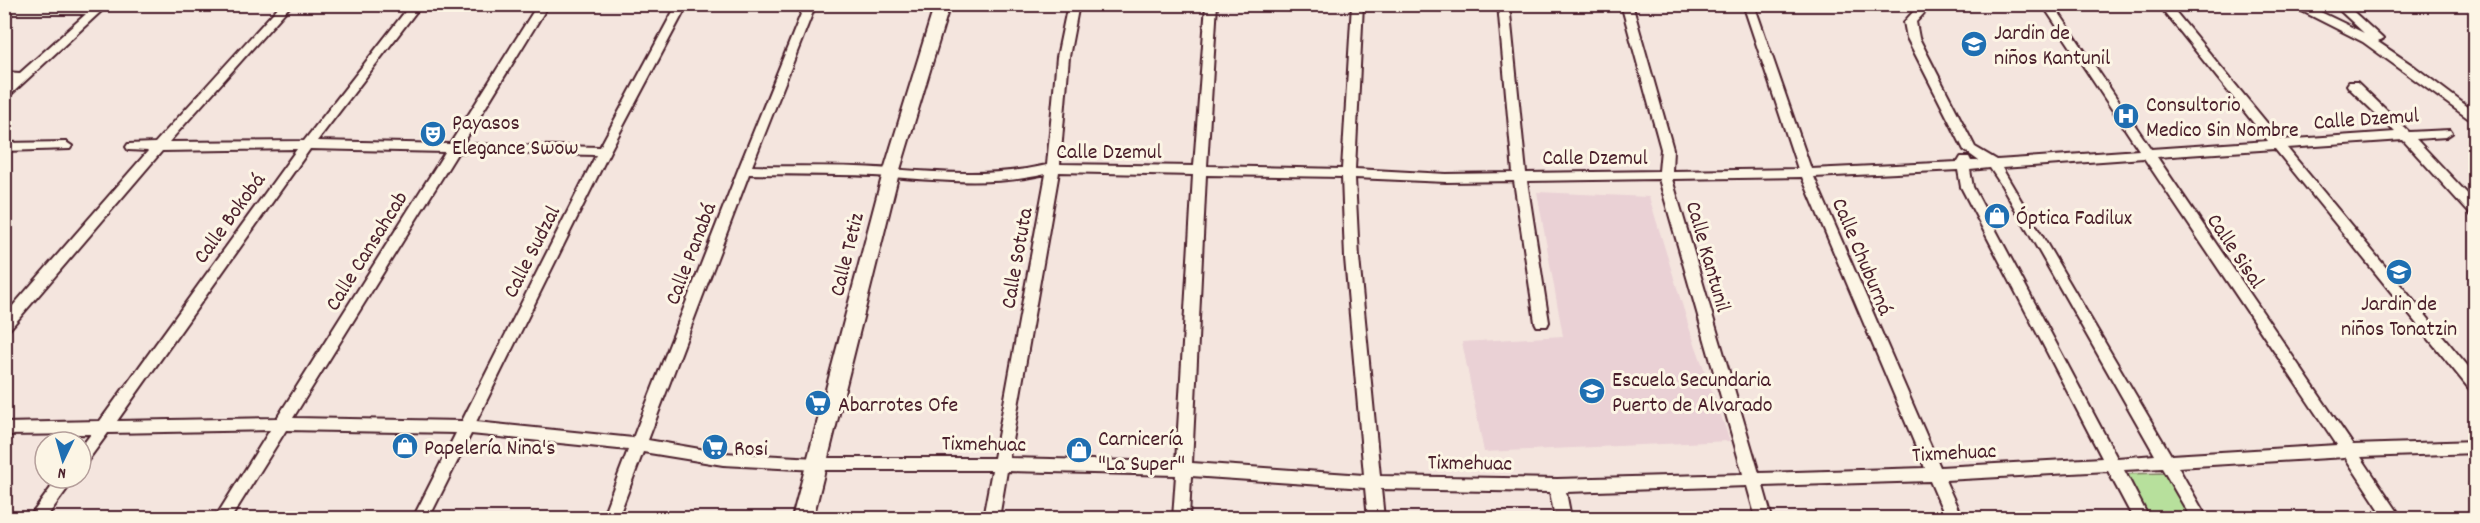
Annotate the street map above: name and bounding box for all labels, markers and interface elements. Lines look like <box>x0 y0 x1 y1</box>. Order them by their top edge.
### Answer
place label: Jardin de niños Kantunil <box>1994 19 2110 75</box>
school or university icon: Jardin de niños Kantunil <box>1959 29 1989 59</box>
place label: Consultorio Medico Sin Nombre <box>2146 91 2299 147</box>
hospital icon: Consultorio Medico Sin Nombre <box>2111 101 2141 131</box>
street label: Calle Dzemul <box>2312 101 2420 140</box>
place label: Payasos Elegance Swow <box>452 109 578 165</box>
theatre icon: Payasos Elegance Swow <box>418 119 448 149</box>
street label: Calle Dzemul <box>1056 138 1162 169</box>
street label: Calle Dzemul <box>1542 144 1648 175</box>
street label: Calle Bokobá <box>187 167 275 271</box>
street label: Calle Cansahcab <box>319 186 417 318</box>
street label: Calle Chuburná <box>1822 194 1899 321</box>
street label: Calle Panabá <box>659 198 726 310</box>
street label: Calle Kantunil <box>1676 198 1737 316</box>
street label: Calle Sudzal <box>497 201 570 304</box>
shop icon: Óptica Fadilux <box>1982 201 2012 231</box>
place label: Óptica Fadilux <box>2016 204 2132 235</box>
street label: Calle Sotuta <box>994 205 1043 311</box>
street label: Calle Sisal <box>2198 208 2271 296</box>
street label: Calle Tetiz <box>823 209 874 300</box>
school or university icon: Jardin de niños Tonatzin <box>2384 257 2414 287</box>
place label: Jardin de niños Tonatzin <box>2341 290 2457 346</box>
place label: Escuela Secundaria Puerto de Alvarado <box>1612 366 1773 422</box>
school or university icon: Escuela Secundaria Puerto de Alvarado <box>1577 376 1607 406</box>
supermarket icon: Abarrotes Ofe <box>803 388 833 418</box>
place label: Abarrotes Ofe <box>838 391 958 422</box>
place label: Carnicería "La Super" <box>1098 425 1185 481</box>
street label: Tixmehuac <box>941 429 1027 462</box>
north arrow <box>33 430 93 490</box>
shop icon: Papelería Nina's <box>390 431 420 461</box>
supermarket icon: Rosi <box>700 432 730 462</box>
place label: Papelería Nina's <box>424 434 556 465</box>
place label: Rosi <box>734 435 768 466</box>
shop icon: Carnicería "La Super" <box>1064 435 1094 465</box>
street label: Tixmehuac <box>1911 437 1997 472</box>
street label: Tixmehuac <box>1427 448 1513 481</box>
text: N <box>57 461 67 484</box>

